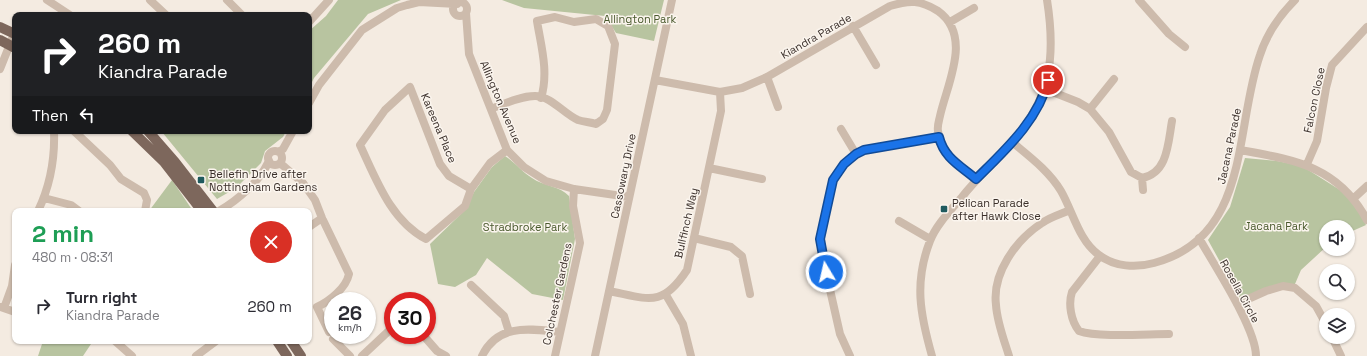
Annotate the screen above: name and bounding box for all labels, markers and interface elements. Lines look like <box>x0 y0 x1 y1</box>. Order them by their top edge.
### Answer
street label: Kiandra Parade <box>778 10 854 62</box>
park label: Allington Park <box>604 12 677 26</box>
text: 260 m <box>98 25 181 61</box>
icon: right <box>32 28 84 80</box>
street label: Allington Avenue <box>477 58 525 146</box>
text: Kiandra Parade <box>98 60 228 83</box>
pin <box>1031 63 1065 97</box>
street label: Falcon Close <box>1300 66 1328 134</box>
icon: arrive <box>1037 69 1059 91</box>
street label: Kareena Place <box>418 91 460 165</box>
icon: left <box>76 104 98 126</box>
text: Then <box>32 106 68 125</box>
street label: Jacana Parade <box>1214 107 1244 185</box>
street label: Cassowary Drive <box>607 132 639 220</box>
place label: Bellefin Drive after Nottingham Gardens <box>209 167 317 194</box>
marker: Bellefin Drive after Nottingham Gardens <box>196 175 206 185</box>
street label: Bullfinch Way <box>671 186 701 260</box>
place label: Pelican Parade after Hawk Close <box>952 196 1041 223</box>
marker: Pelican Parade after Hawk Close <box>939 204 949 214</box>
text: 2 min <box>32 218 94 249</box>
park label: Jacana Park <box>1244 219 1308 233</box>
park label: Stradbroke Park <box>483 220 567 234</box>
map controls <box>1319 220 1355 344</box>
button: sound <box>1319 220 1355 256</box>
button: close <box>250 221 292 263</box>
street label: Colchester Gardens <box>539 241 575 346</box>
text: 480 m · 08:31 <box>32 249 113 266</box>
position arrow <box>805 251 847 293</box>
street label: Rosella Circle <box>1217 257 1263 325</box>
button: search <box>1319 264 1355 300</box>
text: Turn right <box>66 288 137 307</box>
speed limit sign: 30 <box>384 292 436 344</box>
icon: right <box>32 295 54 317</box>
text: 260 m <box>247 297 292 316</box>
text: 26 <box>338 300 362 326</box>
text: Kiandra Parade <box>66 307 160 324</box>
button: layers <box>1319 308 1355 344</box>
text: km/h <box>338 321 362 334</box>

